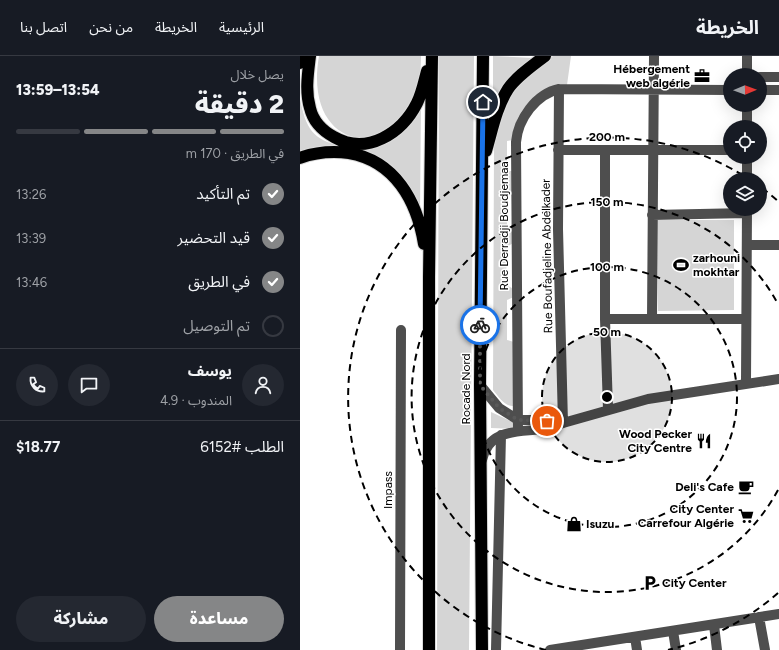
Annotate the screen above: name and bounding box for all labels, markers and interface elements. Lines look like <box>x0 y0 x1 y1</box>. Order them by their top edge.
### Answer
text: الخريطة <box>696 16 759 39</box>
text: اتصل بنا <box>20 19 67 36</box>
text: من نحن <box>89 19 133 36</box>
text: الخريطة <box>155 19 197 36</box>
text: الرئيسية <box>219 19 264 36</box>
place label: Hébergement web algérie <box>613 62 690 90</box>
text: يصل خلال <box>231 67 284 82</box>
office icon: Hébergement web algérie <box>693 67 711 85</box>
north arrow <box>723 68 767 112</box>
map controls <box>723 68 767 216</box>
text: 13:54–13:59 <box>16 81 100 99</box>
pin <box>466 85 500 119</box>
text: 2 دقيقة <box>195 88 284 120</box>
icon: home <box>472 91 494 113</box>
button: locate <box>723 120 767 164</box>
text: 200 m <box>589 130 625 144</box>
text: في الطريق · 170 m <box>186 146 284 161</box>
street label: Rue Derradji Boudjemaa <box>497 161 511 291</box>
button: layers <box>723 172 767 216</box>
street label: Rue Boufadjeline Abdelkader <box>539 179 555 333</box>
icon: check <box>262 183 284 205</box>
text: تم التأكيد <box>196 185 250 203</box>
text: 13:26 <box>16 187 46 202</box>
text: 150 m <box>590 195 624 209</box>
icon: check <box>262 227 284 249</box>
text: قيد التحضير <box>178 229 250 247</box>
text: 13:39 <box>16 231 46 246</box>
place label: zarhouni mokhtar <box>693 251 740 279</box>
sports icon: zarhouni mokhtar <box>672 256 690 274</box>
text: 100 m <box>590 260 624 274</box>
icon: check <box>262 271 284 293</box>
text: في الطريق <box>188 273 250 291</box>
text: 13:46 <box>16 275 47 290</box>
courier <box>460 305 500 345</box>
icon: bike <box>469 314 491 336</box>
text: تم التوصيل <box>183 317 250 335</box>
text: 50 m <box>593 325 621 339</box>
street label: Rocade Nord <box>459 354 473 424</box>
text: يوسف <box>188 362 232 380</box>
button: phone <box>16 364 58 406</box>
button: chat <box>68 364 110 406</box>
button: person <box>242 364 284 406</box>
centre of rings <box>600 390 614 404</box>
text: المندوب · 4.9 <box>160 393 232 408</box>
pin <box>530 404 564 438</box>
icon: bag <box>536 410 558 432</box>
place label: Wood Pecker City Centre <box>619 427 692 455</box>
restaurant icon: Wood Pecker City Centre <box>695 432 713 450</box>
text: $18.77 <box>16 438 60 456</box>
text: الطلب #6152 <box>200 438 284 456</box>
street label: Impass <box>381 471 395 509</box>
cafe icon: Deli's Cafe <box>737 478 755 496</box>
place label: Deli's Cafe <box>675 480 734 494</box>
place label: City Center Carrefour Algérie <box>638 502 734 530</box>
supermarket icon: City Center Carrefour Algérie <box>737 507 755 525</box>
shop icon: Isuzu <box>565 515 583 533</box>
place label: Isuzu <box>586 517 615 531</box>
parking icon: City Center <box>641 574 659 592</box>
place label: City Center <box>662 576 727 590</box>
button: مشاركة <box>16 596 146 642</box>
button: مساعدة <box>154 596 284 642</box>

